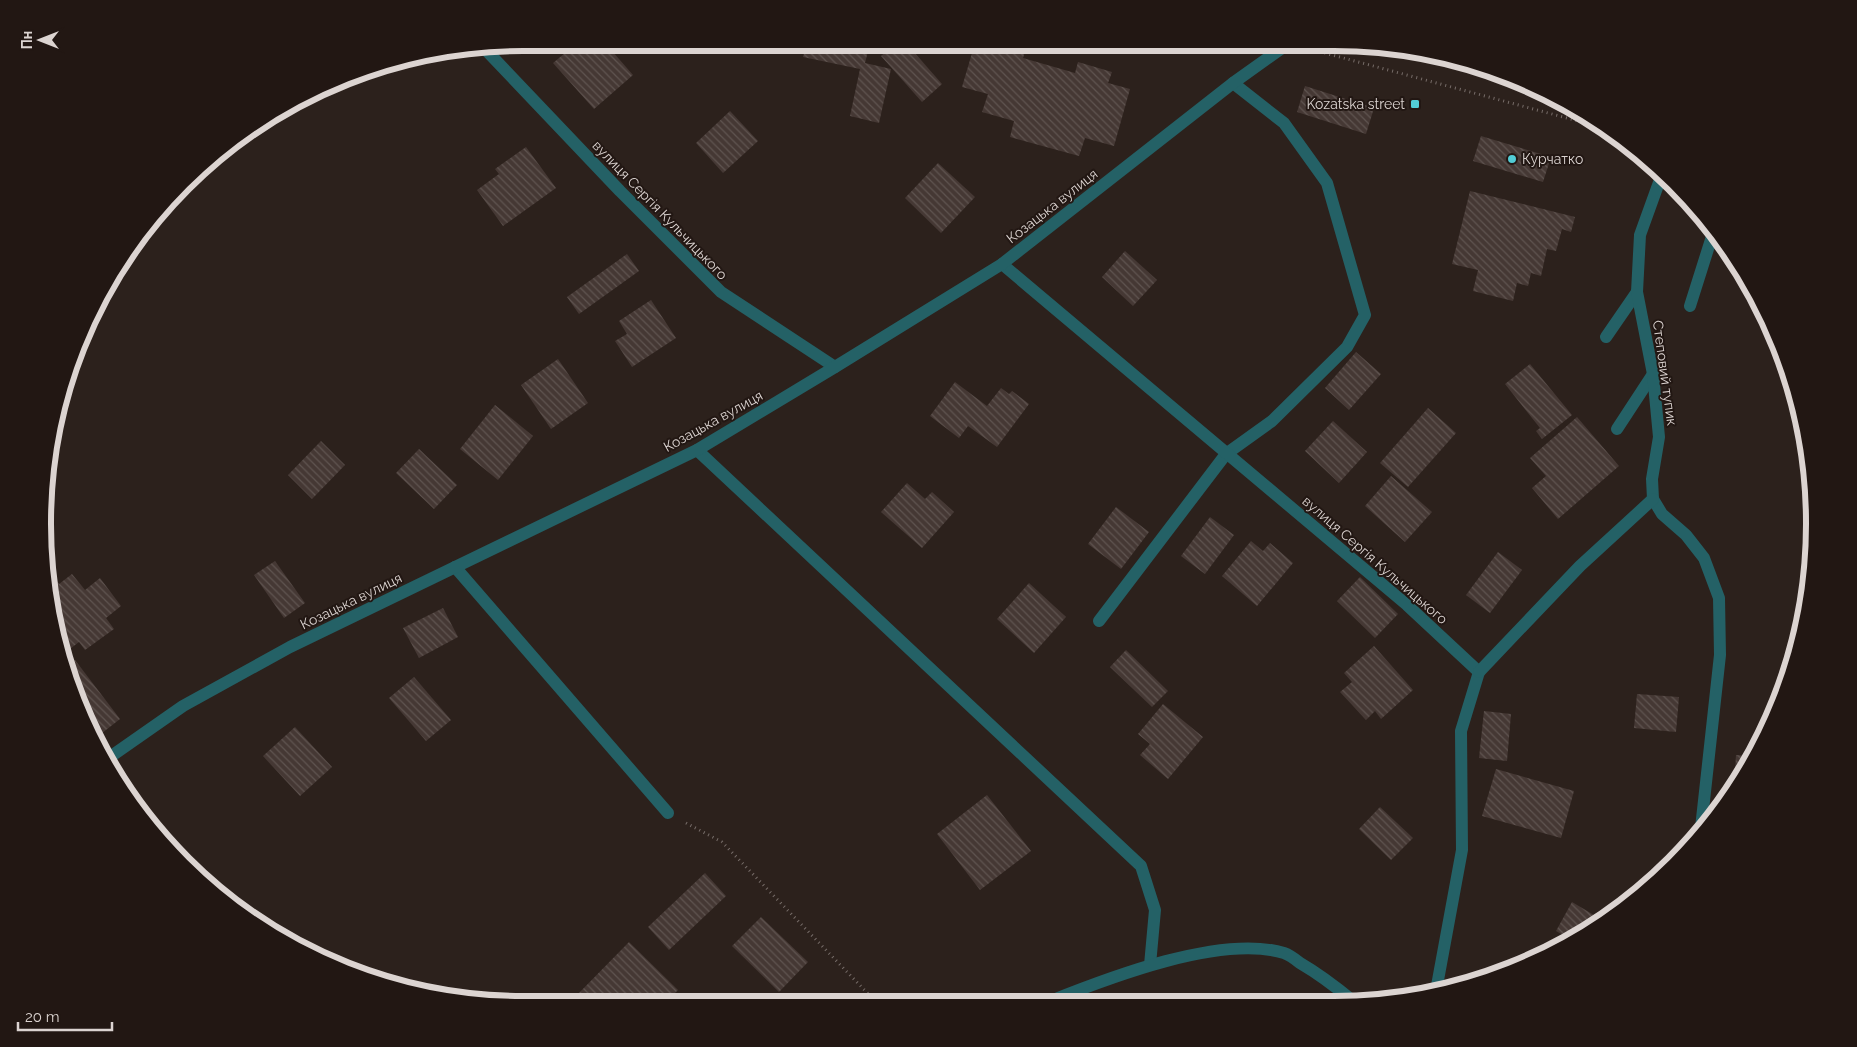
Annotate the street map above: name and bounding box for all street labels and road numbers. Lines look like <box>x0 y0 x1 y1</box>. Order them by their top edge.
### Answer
street label: вулиця Сергія Кульчицького <box>589 137 731 283</box>
street label: Козацька вулиця <box>1003 166 1101 246</box>
street label: Степовий тупик <box>1650 319 1680 427</box>
street label: Козацька вулиця <box>661 387 765 455</box>
street label: вулиця Сергія Кульчицького <box>1299 493 1451 627</box>
street label: Козацька вулиця <box>298 569 404 633</box>

